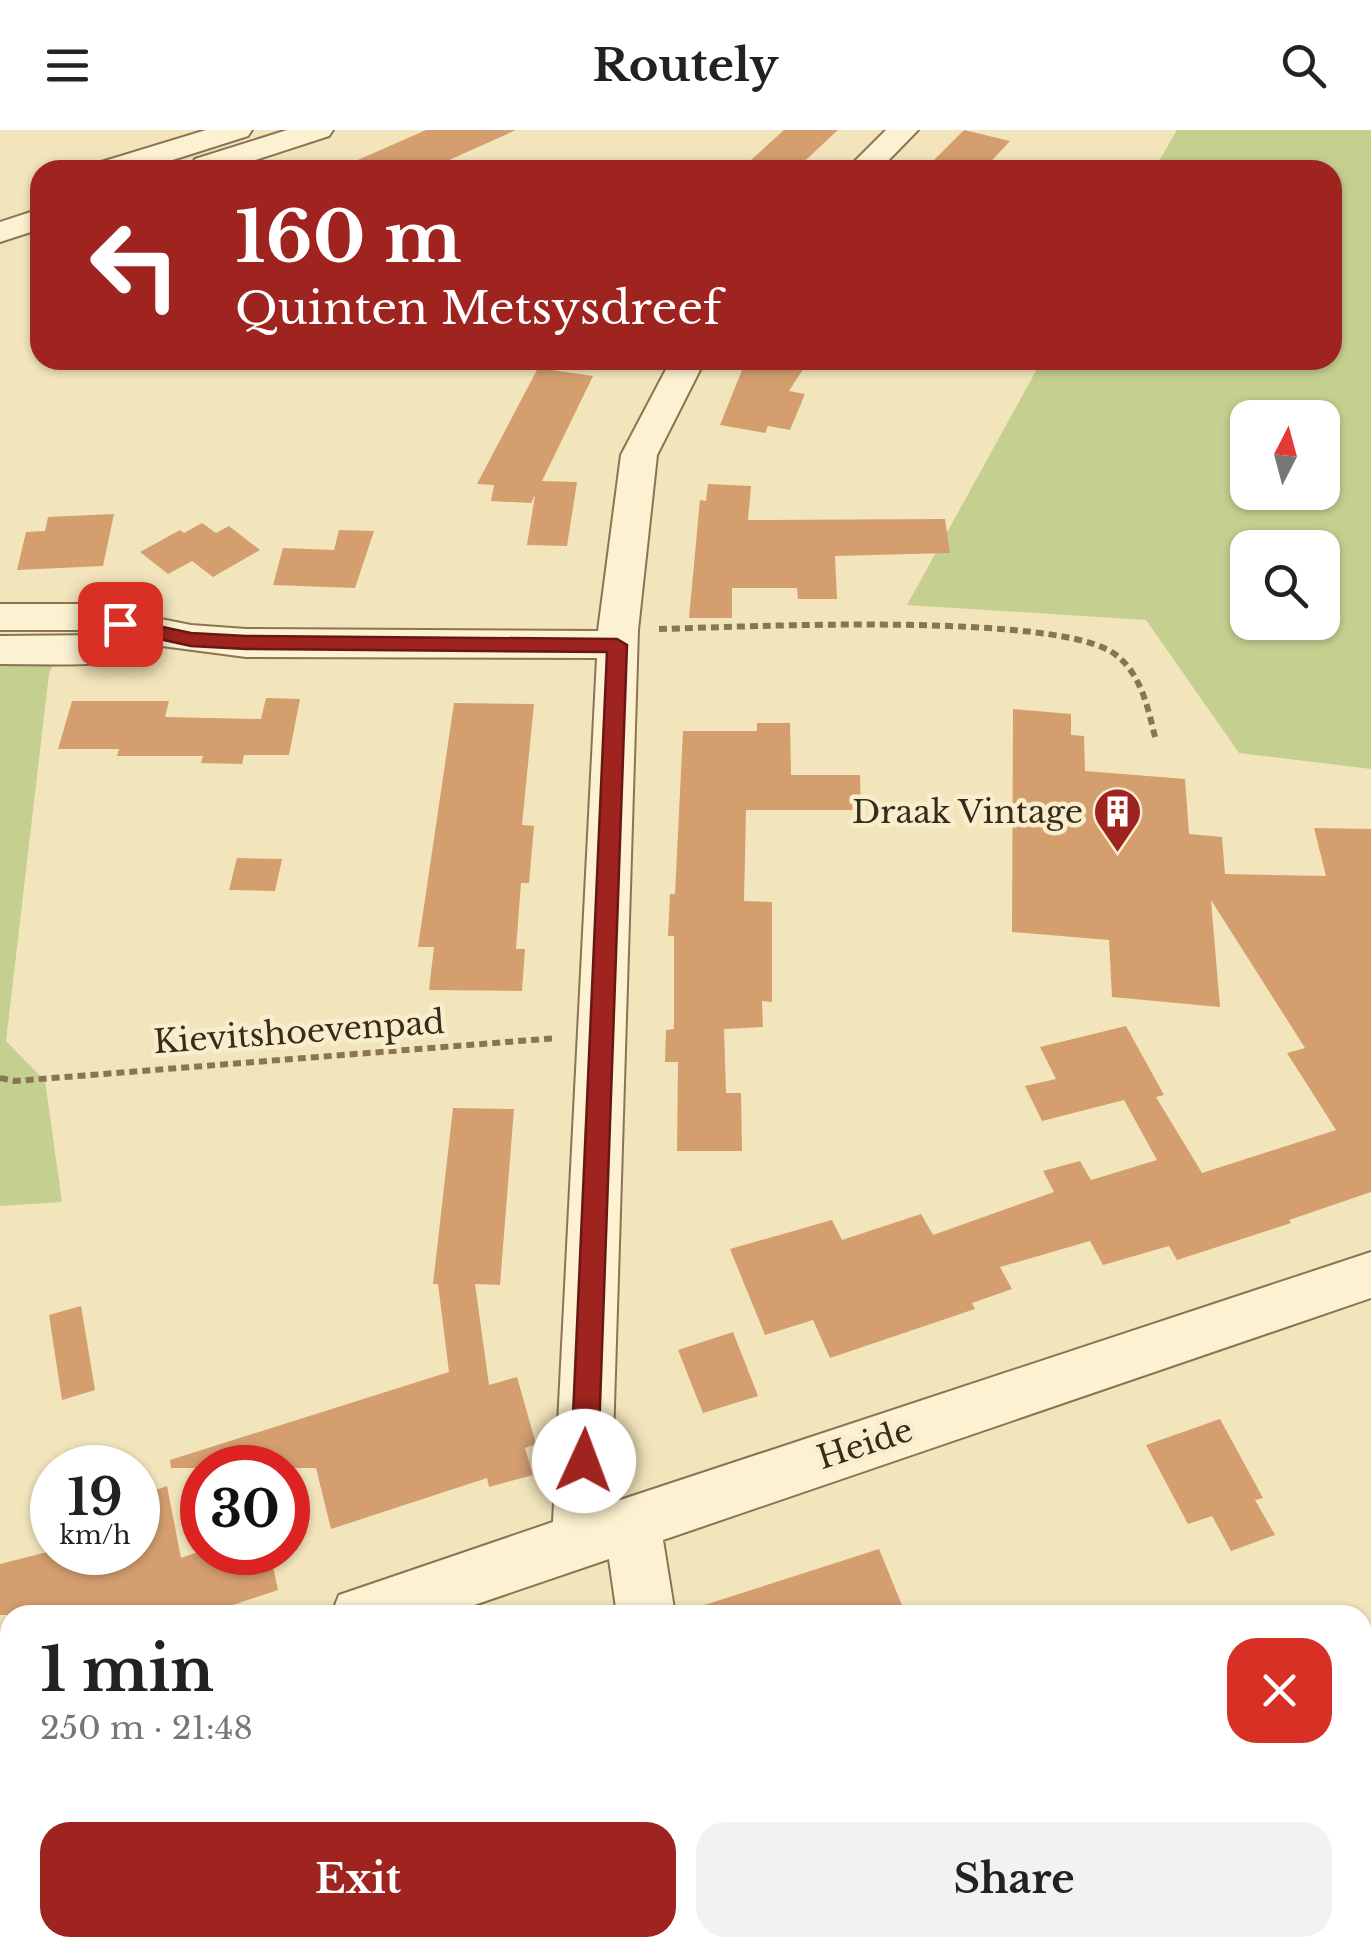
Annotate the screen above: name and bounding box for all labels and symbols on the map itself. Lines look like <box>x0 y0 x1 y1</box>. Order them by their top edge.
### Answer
north arrow <box>1230 400 1340 510</box>
pin <box>78 582 163 667</box>
building icon: Draak Vintage <box>1092 786 1144 854</box>
place label: Draak Vintage <box>852 792 1083 832</box>
street label: Kievitshoevenpad <box>152 1002 446 1062</box>
position arrow <box>532 1409 636 1513</box>
street label: Heide <box>812 1410 918 1478</box>
speed limit sign: 30 <box>180 1445 310 1575</box>

